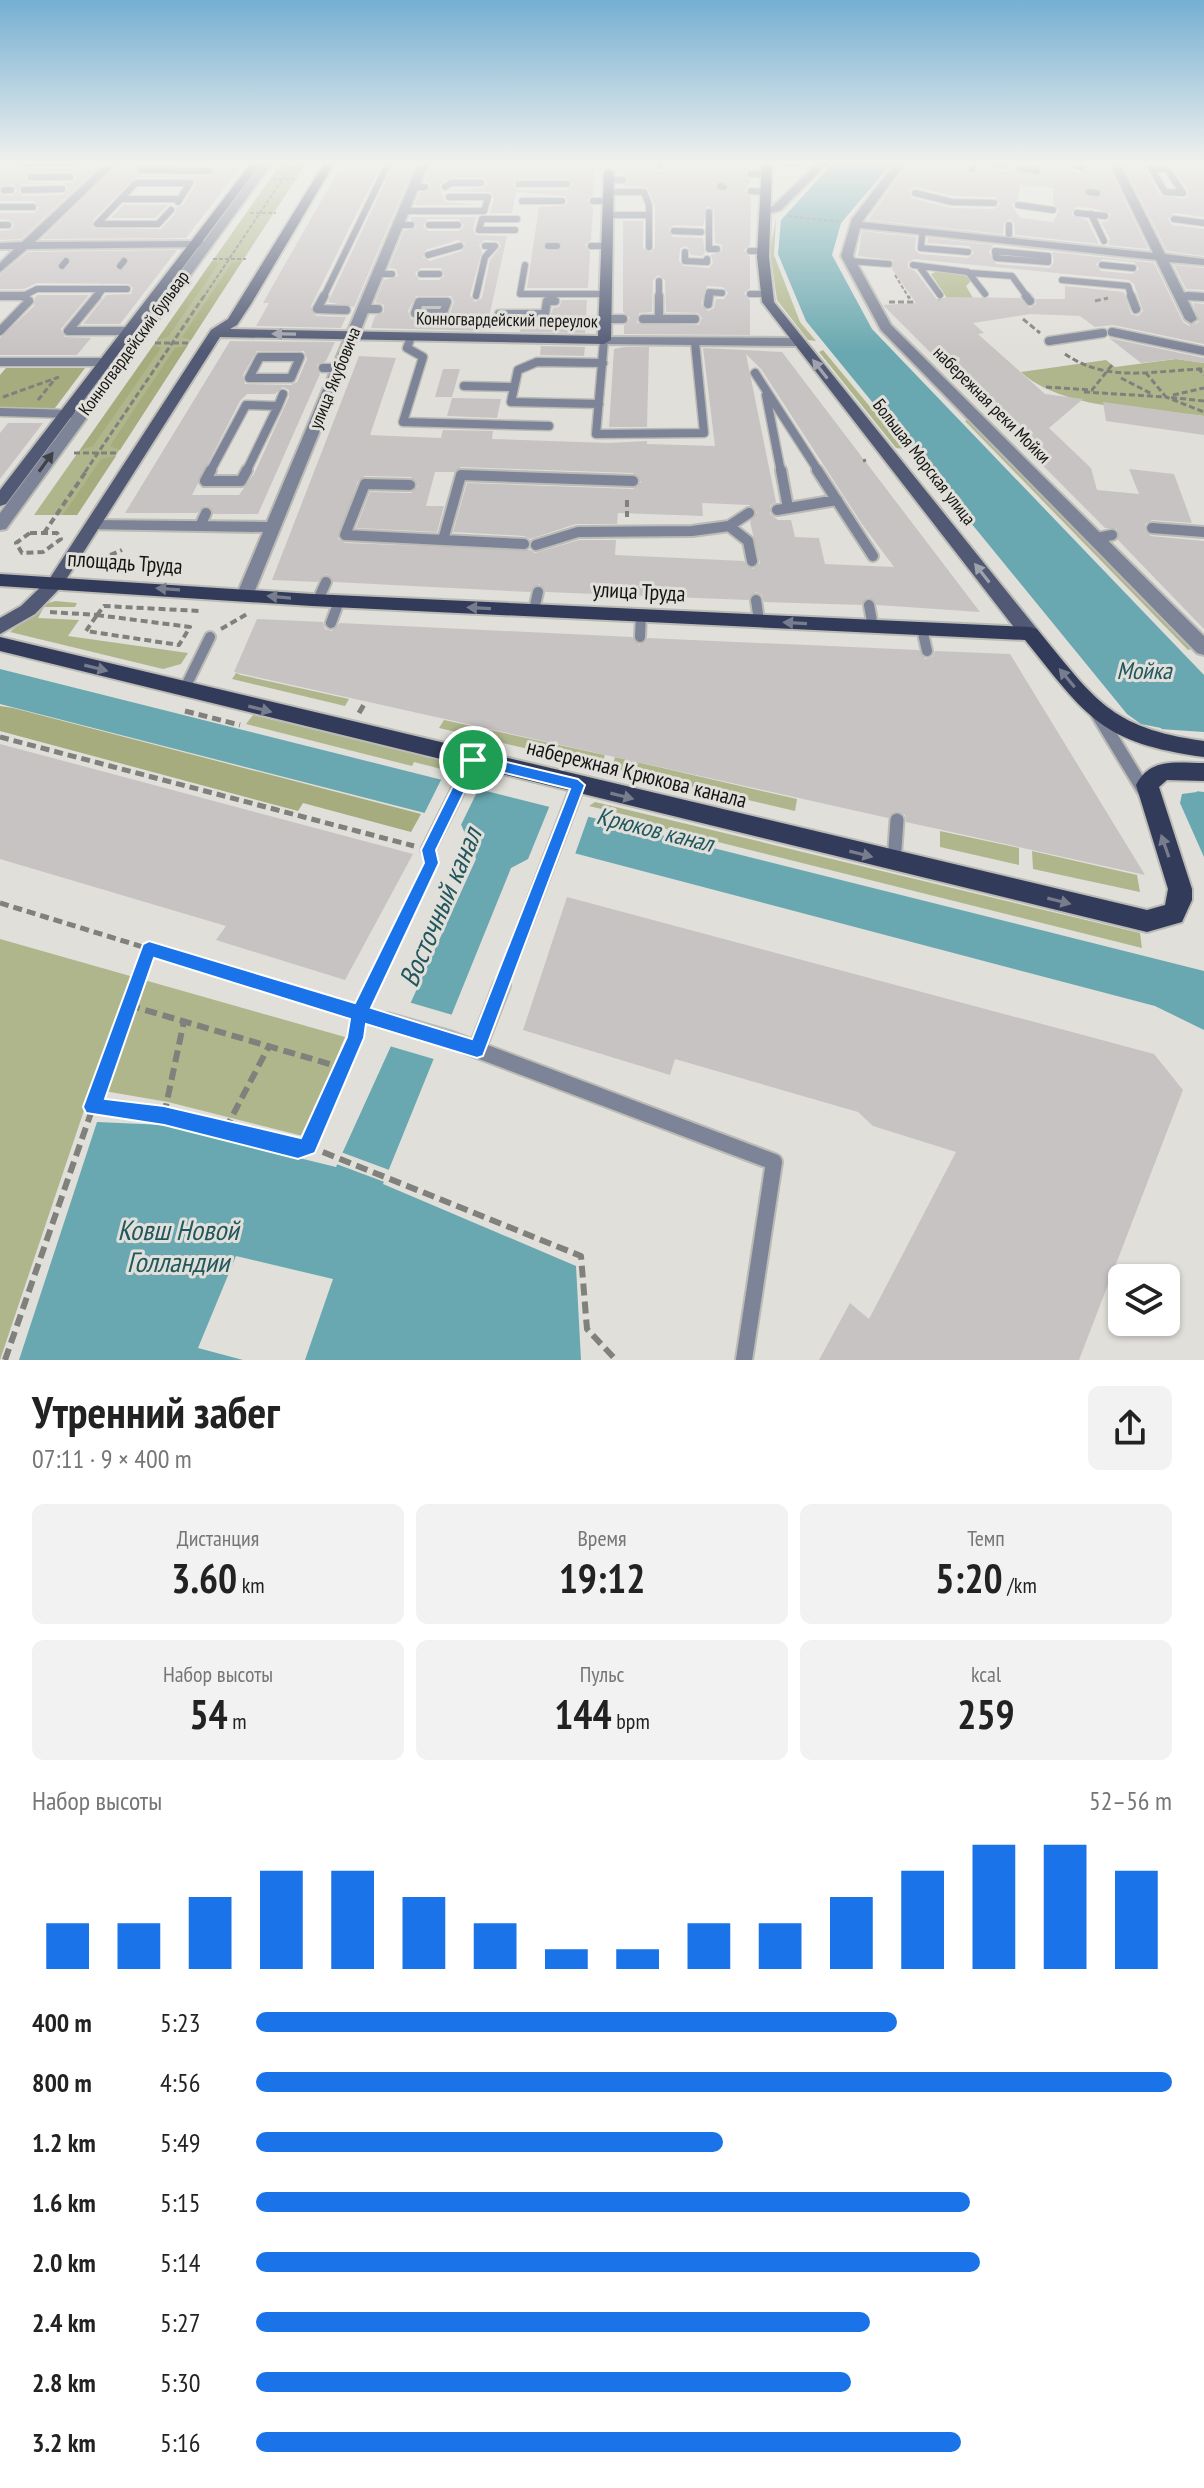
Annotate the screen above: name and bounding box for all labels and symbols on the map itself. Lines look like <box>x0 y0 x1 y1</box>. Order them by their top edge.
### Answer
street label: Конногвардейский бульвар <box>73 266 194 420</box>
street label: Конногвардейский переулок <box>416 306 598 333</box>
street label: улица Якубовича <box>304 324 365 432</box>
one-way arrow <box>271 328 296 340</box>
street label: набережная реки Мойки <box>929 341 1056 468</box>
one-way arrow <box>812 359 829 379</box>
street label: Большая Морская улица <box>868 394 981 529</box>
one-way arrow <box>38 452 54 472</box>
street label: площадь Труда <box>67 544 183 580</box>
one-way arrow <box>974 563 990 583</box>
street label: улица Труда <box>592 575 686 607</box>
one-way arrow <box>156 582 181 595</box>
one-way arrow <box>266 590 291 603</box>
one-way arrow <box>466 601 491 614</box>
one-way arrow <box>782 616 807 629</box>
water label: Мойка <box>1116 655 1173 686</box>
one-way arrow <box>83 662 108 675</box>
one-way arrow <box>1059 668 1076 688</box>
one-way arrow <box>248 703 273 715</box>
pin <box>439 726 507 794</box>
street label: набережная Крюкова канала <box>524 732 750 814</box>
one-way arrow <box>610 790 635 802</box>
water label: Крюков канал <box>594 800 719 860</box>
water label: Восточный канал <box>389 819 491 992</box>
one-way arrow <box>1159 834 1171 858</box>
one-way arrow <box>849 848 874 860</box>
one-way arrow <box>1046 896 1071 908</box>
water label: Ковш Новой Голландии <box>117 1211 241 1280</box>

